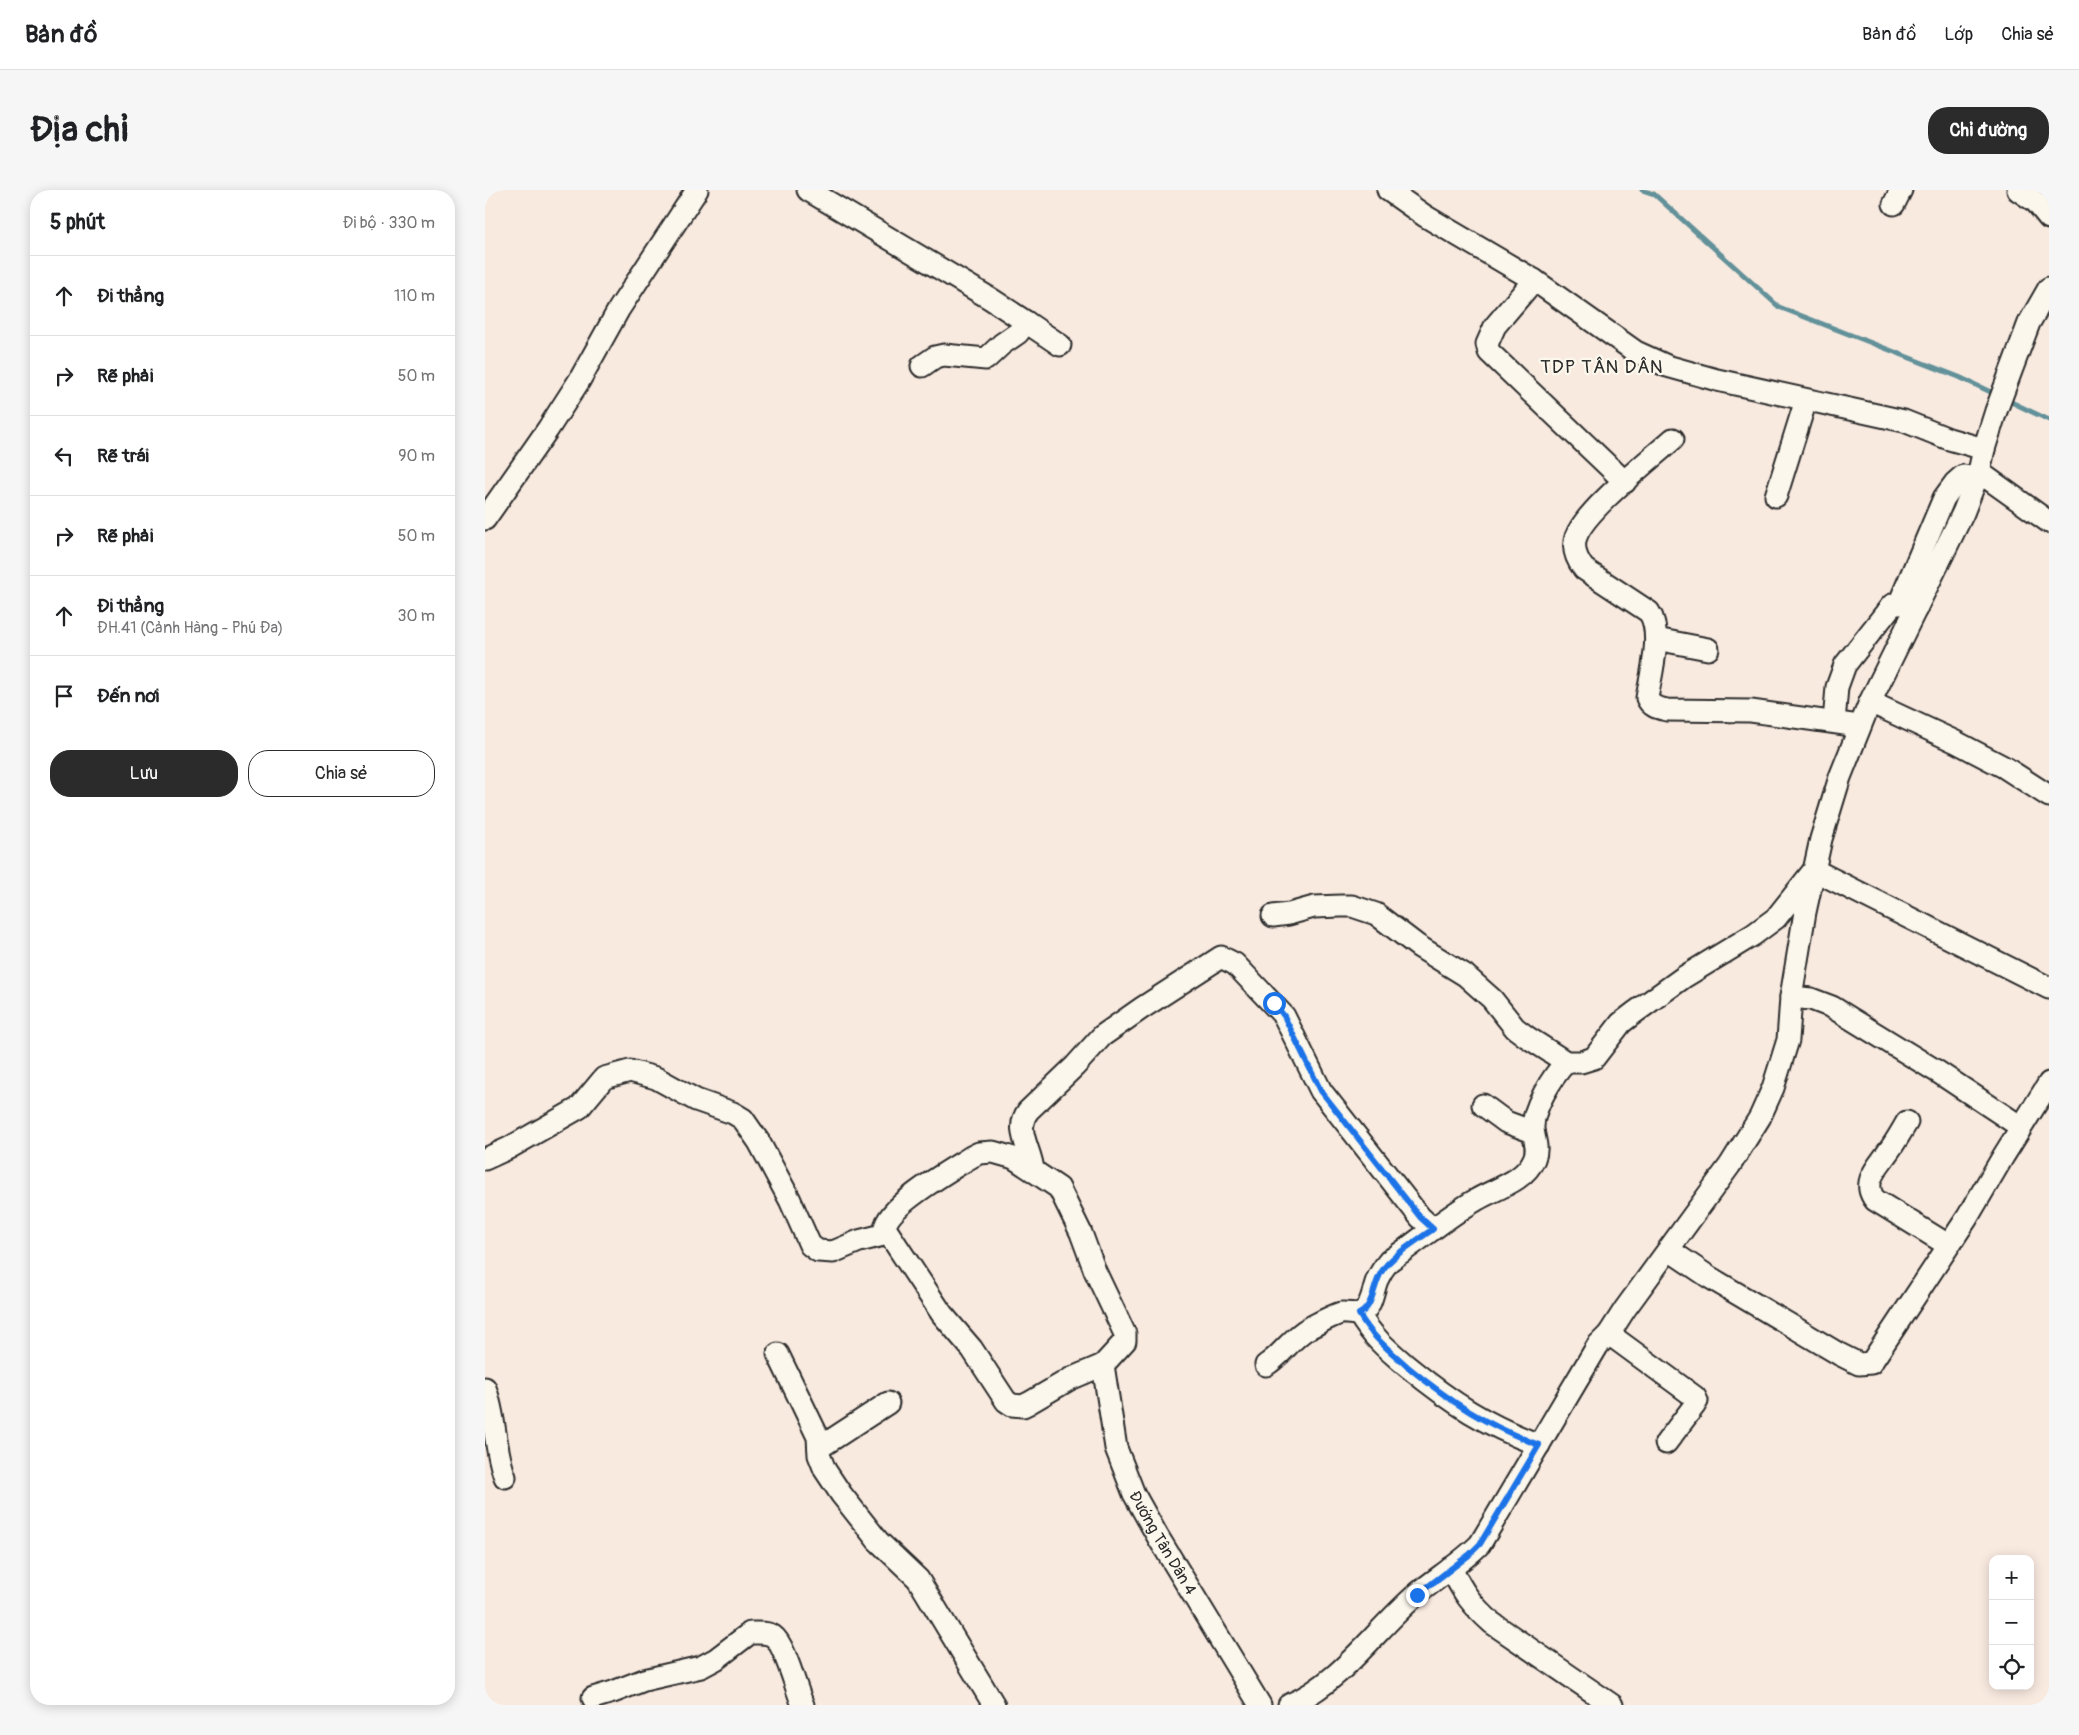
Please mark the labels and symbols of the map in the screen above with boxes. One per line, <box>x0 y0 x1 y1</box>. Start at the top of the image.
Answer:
district label: TDP TÂN DÂN <box>1540 355 1664 379</box>
route start <box>1263 992 1286 1015</box>
street label: Đướng Tân Dân 4 <box>1124 1487 1201 1598</box>
route end <box>1406 1584 1429 1607</box>

